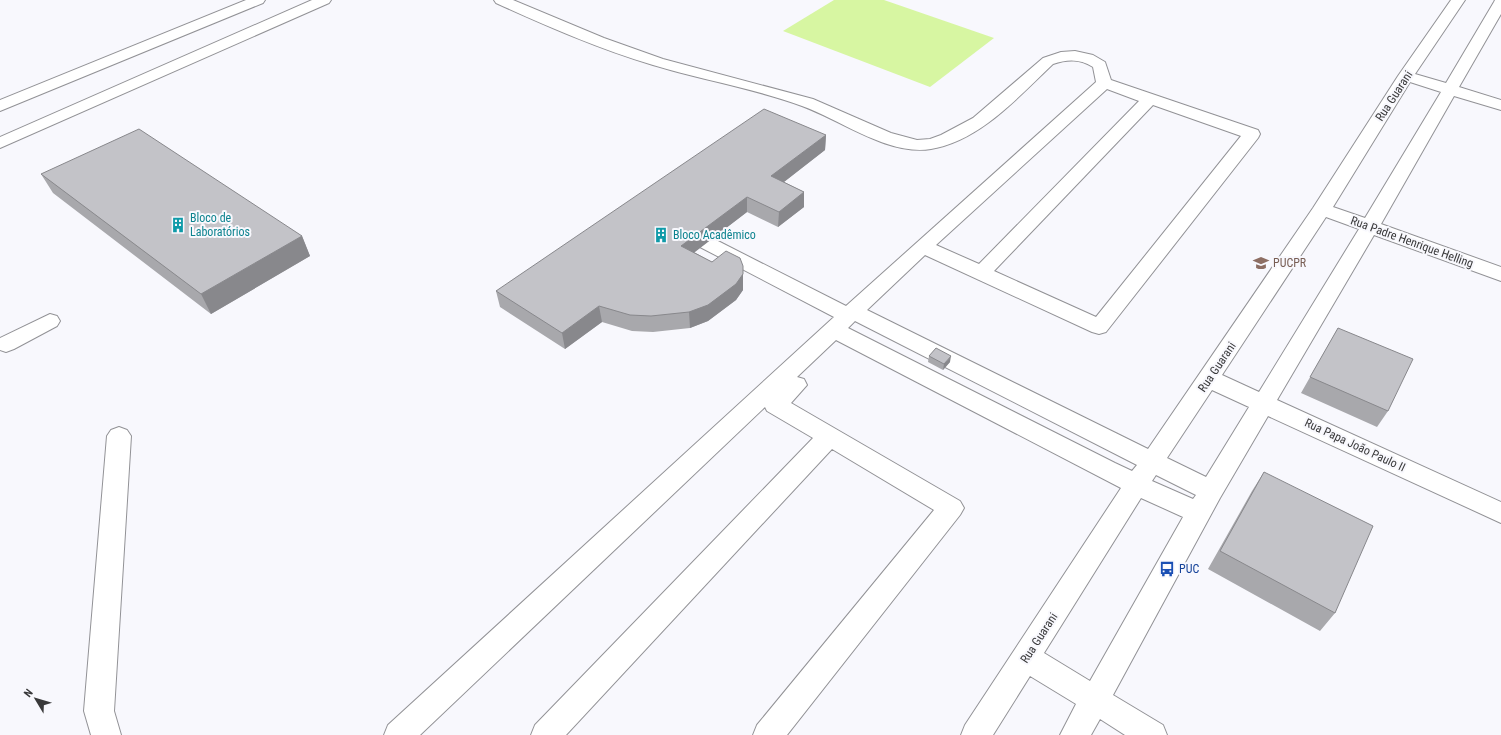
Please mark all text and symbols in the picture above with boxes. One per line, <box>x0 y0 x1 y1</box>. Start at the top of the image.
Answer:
street label: Rua Guarani <box>1373 68 1415 124</box>
place label: Bloco de Laboratórios <box>190 211 250 239</box>
street label: Rua Padre Henrique Helling <box>1349 213 1475 271</box>
building icon: Bloco de Laboratórios <box>169 216 187 234</box>
building icon: Bloco Acadêmico <box>652 226 670 244</box>
place label: Bloco Acadêmico <box>673 228 756 242</box>
school or university icon: PUCPR <box>1252 254 1270 272</box>
place label: PUCPR <box>1273 256 1307 270</box>
street label: Rua Guarani <box>1195 339 1239 395</box>
street label: Rua Papa João Paulo II <box>1302 416 1408 474</box>
bus stop icon: PUC <box>1158 560 1176 578</box>
place label: PUC <box>1179 562 1199 576</box>
street label: Rua Guarani <box>1018 610 1060 666</box>
north arrow <box>16 679 56 719</box>
text: N <box>21 686 36 700</box>

